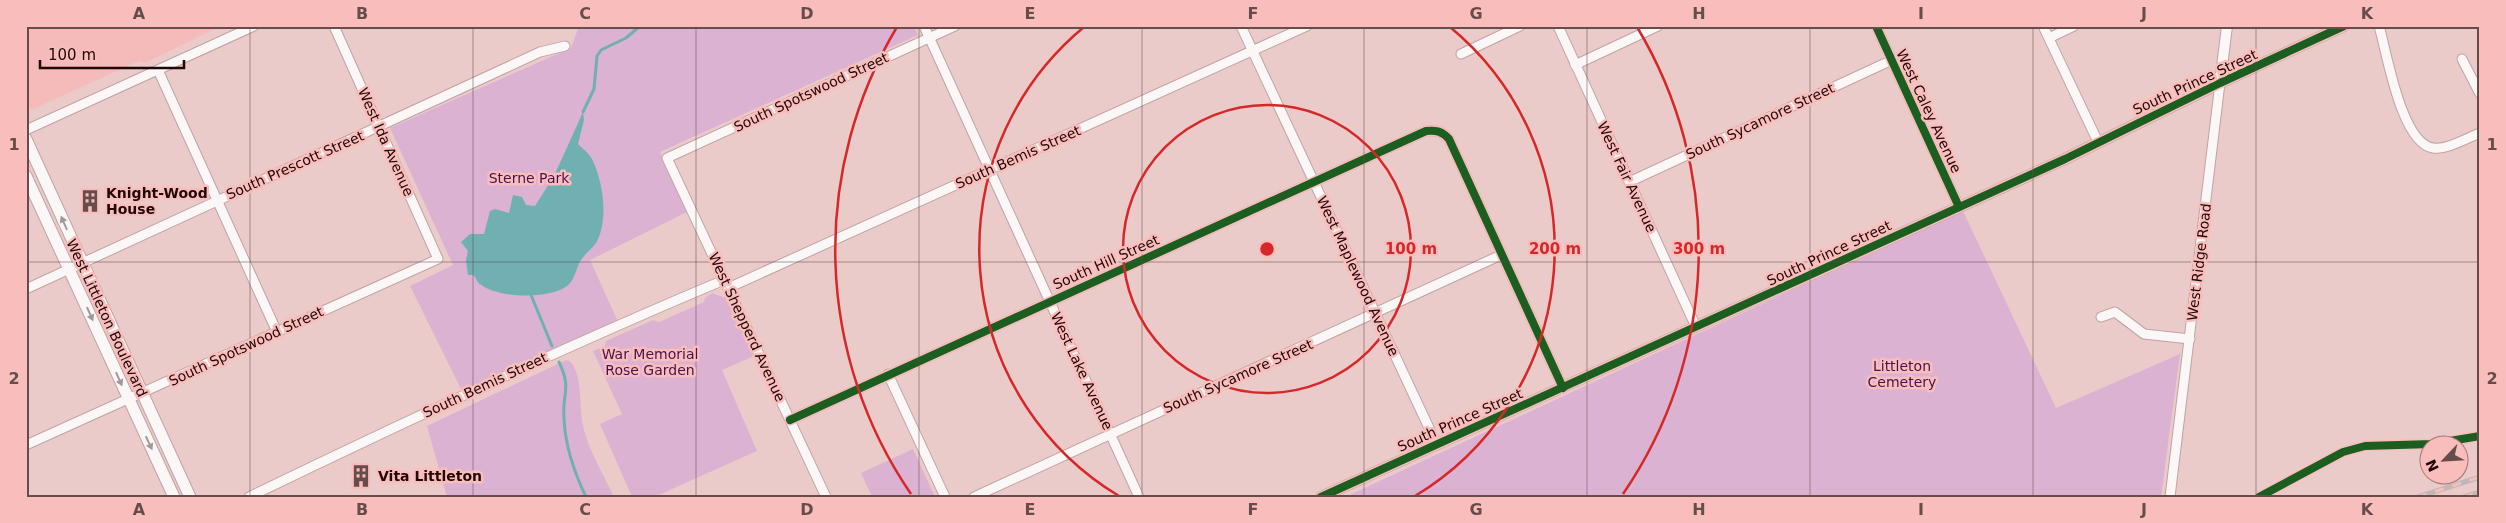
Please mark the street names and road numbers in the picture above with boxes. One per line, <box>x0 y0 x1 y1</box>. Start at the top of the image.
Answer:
street label: South Prince Street <box>2130 46 2260 118</box>
street label: West Caley Avenue <box>1893 47 1965 175</box>
street label: South Spotswood Street <box>731 49 891 135</box>
street label: South Sycamore Street <box>1683 79 1837 162</box>
street label: West Ida Avenue <box>355 85 417 199</box>
street label: West Fair Avenue <box>1594 119 1660 235</box>
street label: South Bemis Street <box>953 122 1083 192</box>
street label: South Prescott Street <box>224 127 367 203</box>
street label: West Maplewood Avenue <box>1314 193 1402 359</box>
street label: West Ridge Road <box>2184 202 2214 322</box>
street label: South Prince Street <box>1764 217 1894 289</box>
street label: South Hill Street <box>1051 231 1162 293</box>
street label: West Littleton Boulevard <box>63 237 151 399</box>
street label: West Shepperd Avenue <box>705 250 789 404</box>
street label: South Spotswood Street <box>166 303 326 389</box>
street label: West Lake Avenue <box>1048 310 1116 432</box>
street label: South Sycamore Street <box>1161 336 1316 416</box>
street label: South Bemis Street <box>420 349 550 421</box>
street label: South Prince Street <box>1395 385 1525 455</box>

